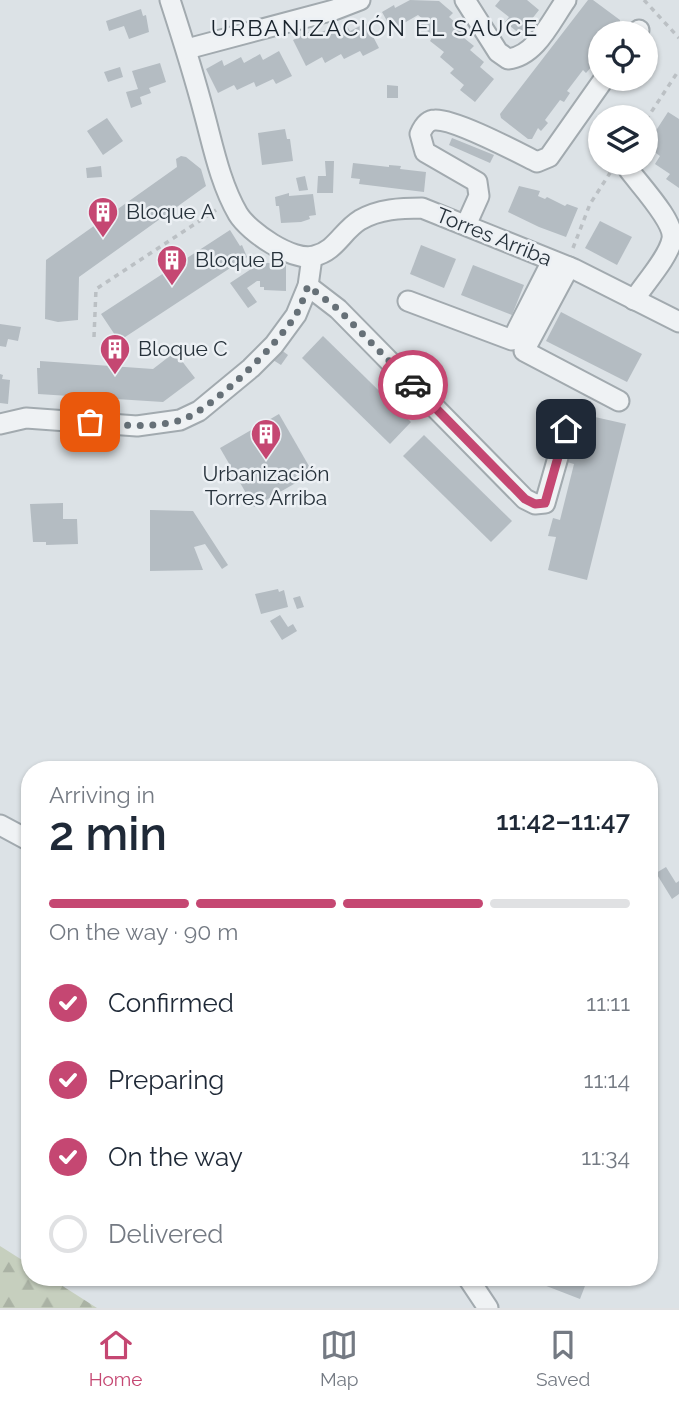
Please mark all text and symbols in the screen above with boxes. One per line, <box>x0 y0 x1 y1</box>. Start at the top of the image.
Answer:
district label: URBANIZACIÓN EL SAUCE <box>211 14 539 41</box>
map controls <box>588 21 658 175</box>
button: locate <box>588 21 658 91</box>
button: layers <box>588 105 658 175</box>
building icon: Bloque A <box>86 195 120 239</box>
place label: Bloque A <box>126 199 215 224</box>
street label: Torres Arriba <box>433 202 556 271</box>
building icon: Bloque B <box>155 243 189 287</box>
place label: Bloque B <box>195 247 284 272</box>
building icon: Bloque C <box>98 332 132 376</box>
place label: Bloque C <box>138 336 228 361</box>
courier <box>378 350 448 420</box>
icon: car <box>394 366 432 404</box>
pin <box>60 392 120 452</box>
pin <box>536 399 596 459</box>
icon: bag <box>71 403 109 441</box>
icon: home <box>547 410 585 448</box>
building icon: Urbanización Torres Arriba <box>249 417 283 461</box>
place label: Urbanización Torres Arriba <box>203 461 329 510</box>
text: Arriving in <box>49 781 155 808</box>
text: 11:42–11:47 <box>496 806 630 836</box>
text: 2 min <box>49 807 167 861</box>
text: On the way · 90 m <box>49 918 238 945</box>
icon: check <box>49 984 87 1022</box>
text: Confirmed <box>108 988 234 1018</box>
text: 11:11 <box>586 989 630 1016</box>
icon: check <box>49 1061 87 1099</box>
text: Preparing <box>108 1065 224 1095</box>
text: 11:14 <box>584 1066 630 1093</box>
icon: check <box>49 1138 87 1176</box>
text: On the way <box>108 1142 243 1172</box>
text: 11:34 <box>581 1143 630 1170</box>
text: Delivered <box>108 1219 223 1249</box>
tab: Home <box>89 1326 142 1390</box>
tab: Map <box>320 1326 359 1390</box>
tab: Saved <box>536 1326 590 1390</box>

